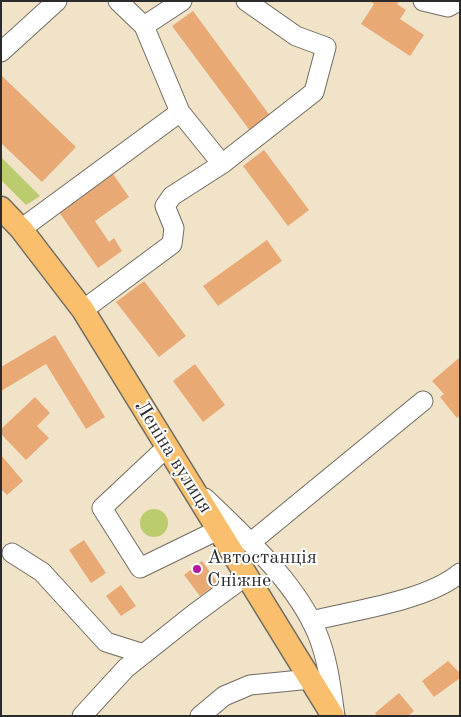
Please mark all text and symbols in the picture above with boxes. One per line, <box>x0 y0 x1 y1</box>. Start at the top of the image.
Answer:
street label: Леніна вулиця <box>129 396 217 518</box>
place label: Автостанція Сніжне <box>207 546 317 593</box>
marker: Автостанція Сніжне <box>191 563 203 575</box>

